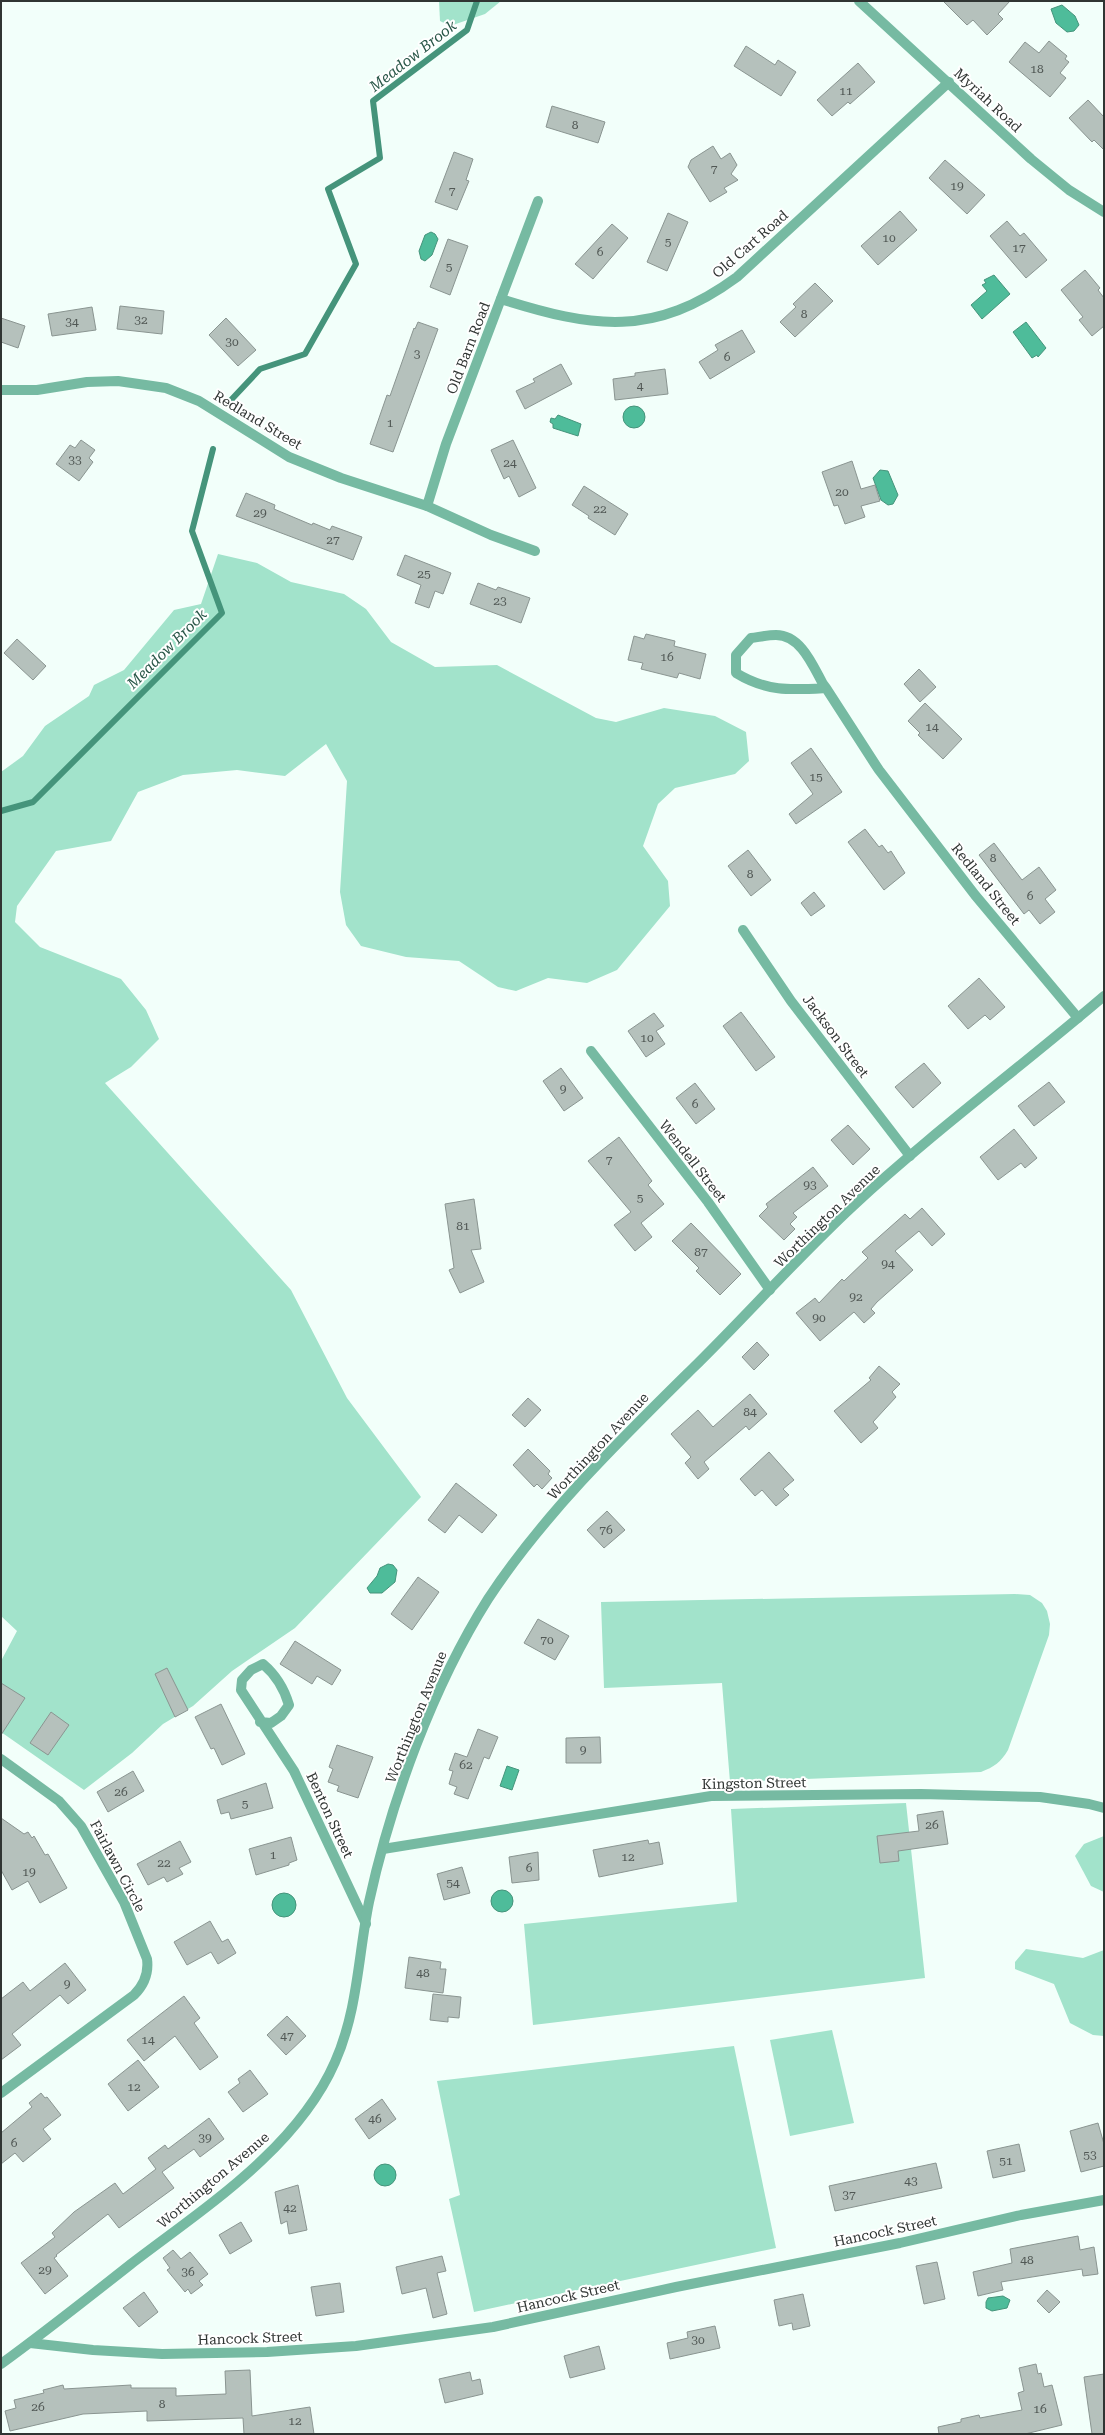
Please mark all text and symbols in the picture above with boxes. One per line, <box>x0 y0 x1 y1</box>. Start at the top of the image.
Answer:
water label: Meadow Brook <box>365 16 461 96</box>
house number: 18 <box>1030 62 1044 76</box>
street label: Myriah Road <box>951 65 1025 135</box>
house number: 11 <box>839 84 853 98</box>
house number: 8 <box>572 118 579 132</box>
house number: 7 <box>711 162 718 176</box>
house number: 19 <box>950 179 964 193</box>
house number: 7 <box>449 184 456 198</box>
street label: Old Cart Road <box>709 207 791 281</box>
house number: 10 <box>882 231 896 245</box>
house number: 5 <box>665 235 672 249</box>
house number: 17 <box>1012 241 1026 255</box>
house number: 6 <box>597 245 604 259</box>
house number: 5 <box>446 260 453 274</box>
street label: Old Barn Road <box>443 300 493 396</box>
house number: 8 <box>801 307 808 321</box>
house number: 32 <box>134 313 148 327</box>
house number: 34 <box>65 315 79 329</box>
house number: 30 <box>225 335 239 349</box>
house number: 3 <box>414 347 421 361</box>
house number: 6 <box>724 350 731 364</box>
house number: 4 <box>637 379 644 393</box>
street label: Redland Street <box>211 387 305 453</box>
house number: 1 <box>387 416 394 430</box>
house number: 33 <box>68 453 82 467</box>
house number: 24 <box>503 456 517 470</box>
house number: 20 <box>835 485 849 499</box>
house number: 22 <box>593 502 607 516</box>
house number: 29 <box>253 506 267 520</box>
house number: 27 <box>326 533 340 547</box>
house number: 25 <box>417 567 431 581</box>
house number: 23 <box>493 594 507 608</box>
water label: Meadow Brook <box>123 605 211 693</box>
house number: 16 <box>660 650 674 664</box>
house number: 14 <box>925 720 939 734</box>
house number: 15 <box>809 770 823 784</box>
street label: Redland Street <box>948 840 1024 928</box>
house number: 8 <box>990 851 997 865</box>
house number: 8 <box>747 867 754 881</box>
house number: 6 <box>1027 889 1034 903</box>
street label: Jackson Street <box>800 991 872 1081</box>
house number: 10 <box>640 1031 654 1045</box>
house number: 9 <box>560 1082 567 1096</box>
house number: 6 <box>692 1097 699 1111</box>
street label: Wendell Street <box>656 1117 730 1205</box>
house number: 7 <box>606 1153 613 1167</box>
street label: Worthington Avenue <box>771 1161 883 1271</box>
house number: 93 <box>803 1178 817 1192</box>
house number: 5 <box>637 1191 644 1205</box>
house number: 81 <box>456 1219 470 1233</box>
house number: 87 <box>694 1245 708 1259</box>
house number: 94 <box>881 1257 895 1271</box>
house number: 92 <box>849 1290 863 1304</box>
house number: 90 <box>812 1311 826 1325</box>
street label: Worthington Avenue <box>544 1389 652 1503</box>
house number: 84 <box>743 1405 757 1419</box>
house number: 76 <box>599 1523 613 1537</box>
house number: 70 <box>540 1633 554 1647</box>
street label: Worthington Avenue <box>382 1649 450 1785</box>
house number: 9 <box>580 1743 587 1757</box>
house number: 62 <box>459 1758 473 1772</box>
street label: Benton Street <box>303 1770 357 1860</box>
street label: Kingston Street <box>702 1774 806 1792</box>
house number: 26 <box>114 1785 128 1799</box>
house number: 5 <box>242 1797 249 1811</box>
street label: Fairlawn Circle <box>87 1817 149 1915</box>
house number: 26 <box>925 1818 939 1832</box>
house number: 1 <box>270 1848 277 1862</box>
house number: 12 <box>621 1850 635 1864</box>
house number: 22 <box>157 1856 171 1870</box>
house number: 6 <box>526 1861 533 1875</box>
house number: 19 <box>22 1865 36 1879</box>
house number: 54 <box>446 1876 460 1890</box>
house number: 48 <box>416 1966 430 1980</box>
house number: 9 <box>64 1977 71 1991</box>
house number: 47 <box>280 2029 294 2043</box>
house number: 14 <box>141 2033 155 2047</box>
house number: 12 <box>127 2080 141 2094</box>
house number: 46 <box>368 2112 382 2126</box>
street label: Worthington Avenue <box>154 2128 272 2231</box>
house number: 39 <box>198 2131 212 2145</box>
house number: 6 <box>11 2136 18 2150</box>
house number: 53 <box>1083 2148 1097 2162</box>
house number: 51 <box>999 2154 1013 2168</box>
house number: 43 <box>904 2174 918 2188</box>
house number: 37 <box>842 2188 856 2202</box>
house number: 42 <box>283 2201 297 2215</box>
street label: Hancock Street <box>832 2212 938 2250</box>
house number: 48 <box>1020 2253 1034 2267</box>
house number: 29 <box>38 2263 52 2277</box>
house number: 36 <box>181 2265 195 2279</box>
street label: Hancock Street <box>515 2276 621 2316</box>
street label: Hancock Street <box>197 2328 303 2348</box>
house number: 30 <box>691 2333 705 2347</box>
house number: 8 <box>159 2397 166 2411</box>
house number: 26 <box>31 2400 45 2414</box>
house number: 16 <box>1033 2402 1047 2416</box>
house number: 12 <box>288 2414 302 2428</box>

